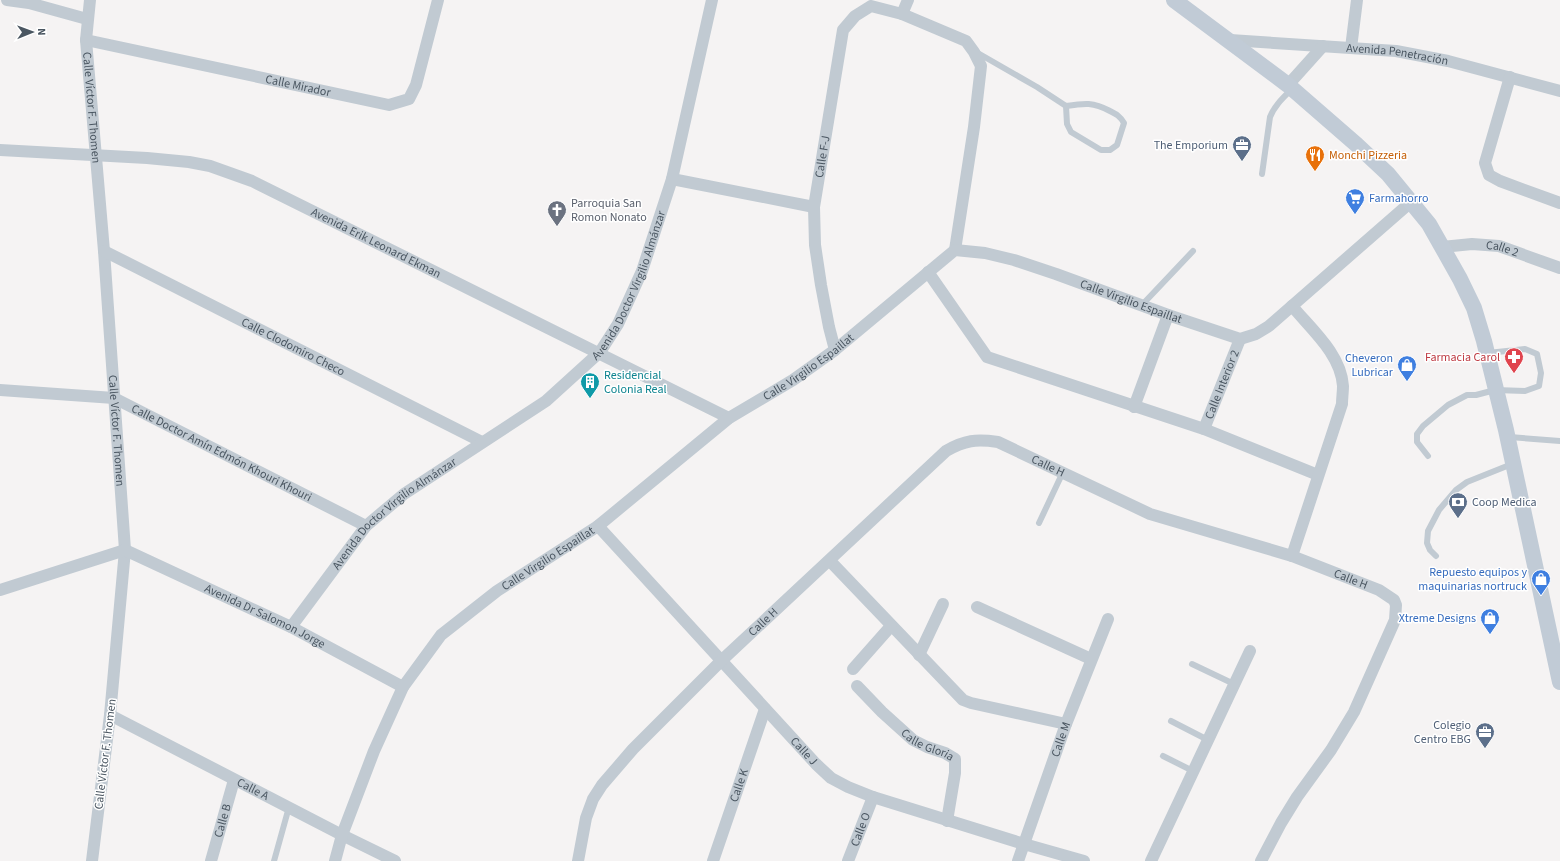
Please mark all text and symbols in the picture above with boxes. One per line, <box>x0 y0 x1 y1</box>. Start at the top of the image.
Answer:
north arrow <box>12 12 52 52</box>
text: N <box>34 28 49 36</box>
street label: Avenida Penetración <box>1346 40 1450 70</box>
street label: Calle Víctor F. Thomen <box>78 51 104 164</box>
street label: Calle Mirador <box>264 71 333 101</box>
street label: Calle F-J <box>811 134 835 179</box>
office icon: The Emporium <box>1231 134 1253 162</box>
place label: The Emporium <box>1154 137 1228 154</box>
restaurant icon: Monchi Pizzeria <box>1304 144 1326 172</box>
place label: Monchi Pizzeria <box>1329 147 1407 164</box>
supermarket icon: Farmahorro <box>1344 187 1366 215</box>
place label: Farmahorro <box>1369 190 1428 207</box>
place label: Parroquia San Romon Nonato <box>571 195 647 226</box>
church icon: Parroquia San Romon Nonato <box>546 199 568 227</box>
street label: Avenida Erik Leonard Ekman <box>308 204 444 283</box>
street label: Avenida Doctor Virgilio Almánzar <box>588 208 670 365</box>
street label: Calle 2 <box>1485 237 1521 261</box>
street label: Calle Virgilio Espaillat <box>1077 275 1184 328</box>
street label: Calle Clodomiro Checo <box>238 314 348 380</box>
street label: Calle Virgilio Espaillat <box>760 330 858 405</box>
pharmacy icon: Farmacia Carol <box>1503 346 1525 374</box>
street label: Calle Interior 2 <box>1201 347 1244 422</box>
place label: Farmacia Carol <box>1425 349 1500 366</box>
place label: Cheveron Lubricar <box>1345 350 1394 381</box>
shop icon: Cheveron Lubricar <box>1396 354 1418 382</box>
place label: Residencial Colonia Real <box>604 367 667 398</box>
building icon: Residencial Colonia Real <box>579 371 601 399</box>
street label: Calle Víctor F. Thomen <box>104 374 128 487</box>
street label: Calle Doctor Amín Edmón Khouri Khouri <box>128 400 315 506</box>
street label: Calle H <box>1028 451 1068 481</box>
street label: Avenida Doctor Virgilio Almánzar <box>328 453 461 573</box>
bank icon: Coop Medica <box>1447 491 1469 519</box>
place label: Coop Medica <box>1472 494 1537 511</box>
street label: Calle Virgilio Espaillat <box>498 523 598 595</box>
place label: Repuesto equipos y maquinarias nortruck <box>1418 564 1527 595</box>
street label: Calle H <box>1331 565 1370 594</box>
shop icon: Repuesto equipos y maquinarias nortruck <box>1530 568 1552 596</box>
street label: Avenida Dr Salomon Jorge <box>202 580 328 653</box>
street label: Calle H <box>745 604 782 640</box>
shop icon: Xtreme Designs <box>1479 607 1501 635</box>
place label: Xtreme Designs <box>1399 610 1476 627</box>
street label: Calle Víctor F. Thomen <box>90 698 121 810</box>
place label: Colegio Centro EBG <box>1414 717 1471 748</box>
street label: Calle M <box>1047 720 1075 759</box>
office icon: Colegio Centro EBG <box>1474 721 1496 749</box>
street label: Calle Gloria <box>897 725 957 766</box>
street label: Calle J <box>786 733 821 769</box>
street label: Calle K <box>726 766 753 804</box>
street label: Calle A <box>234 774 272 805</box>
street label: Calle B <box>210 802 236 840</box>
street label: Calle O <box>846 810 875 849</box>

